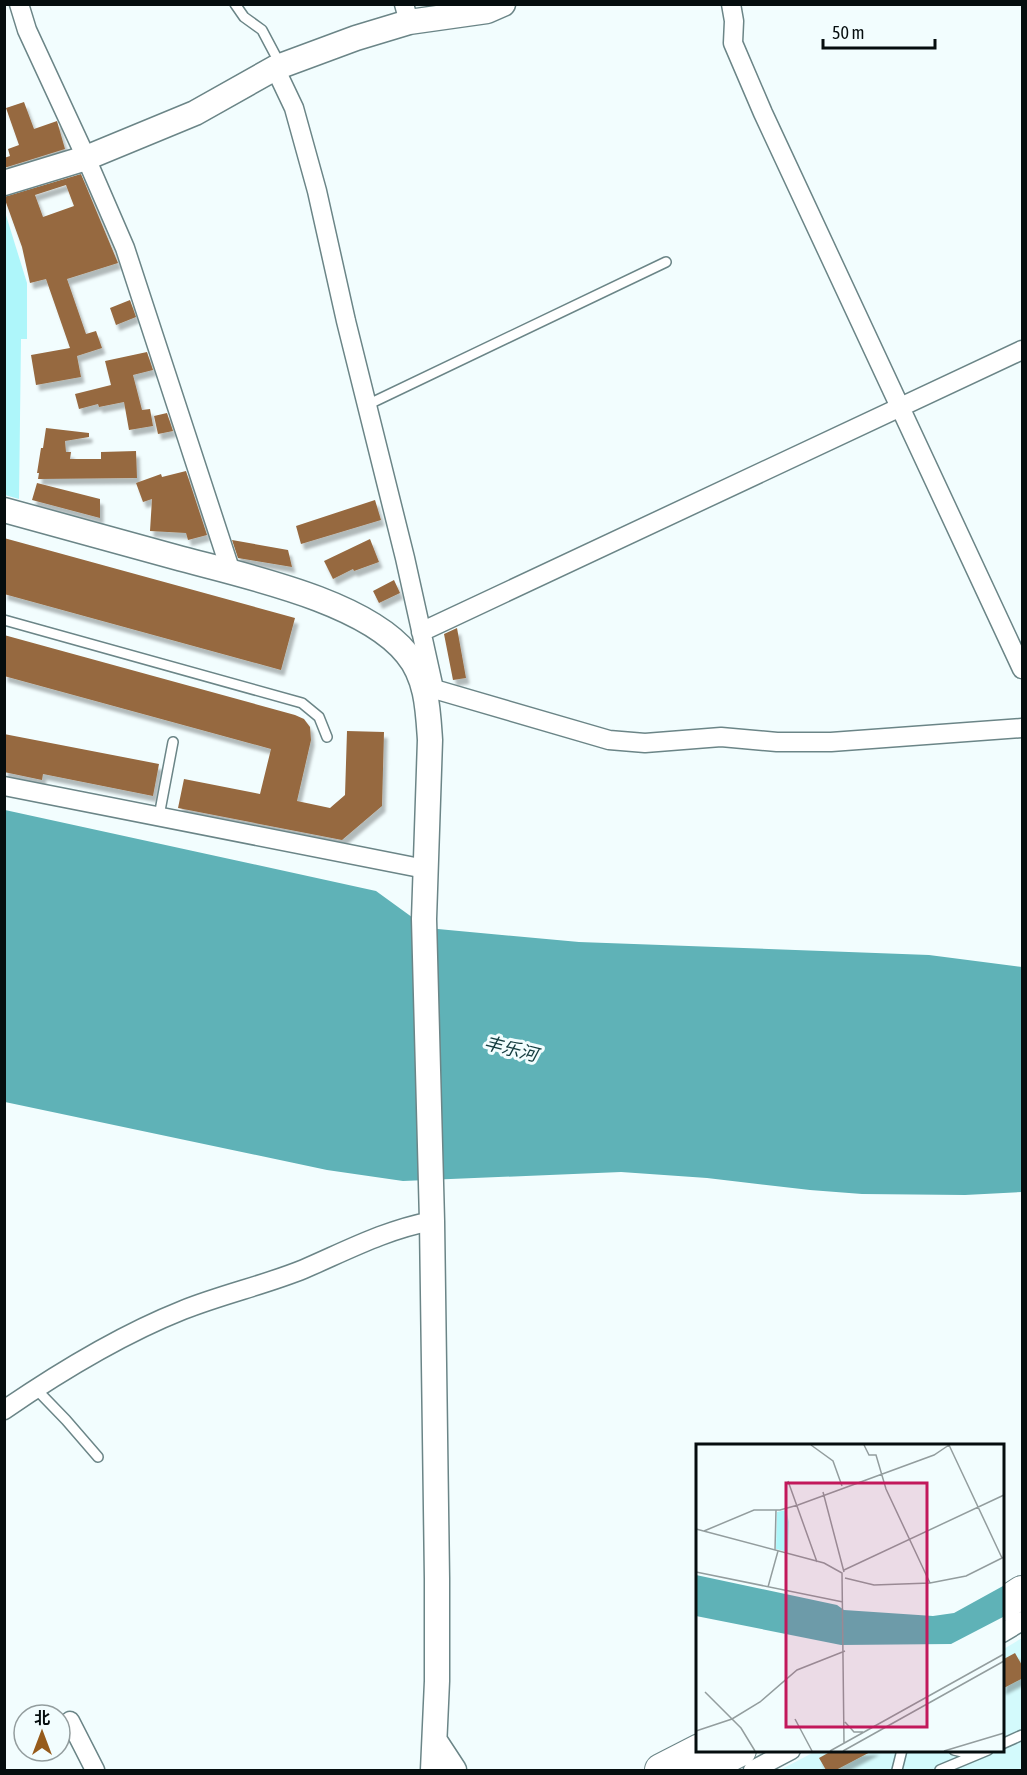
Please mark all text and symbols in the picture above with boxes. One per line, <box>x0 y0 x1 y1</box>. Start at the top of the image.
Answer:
scale bar <box>823 12 936 50</box>
text: 50 m <box>832 22 864 43</box>
water label: 丰乐河 <box>482 1032 543 1066</box>
inset map <box>696 1444 1003 1751</box>
north arrow <box>12 1703 72 1763</box>
text: 北 <box>34 1709 50 1727</box>

